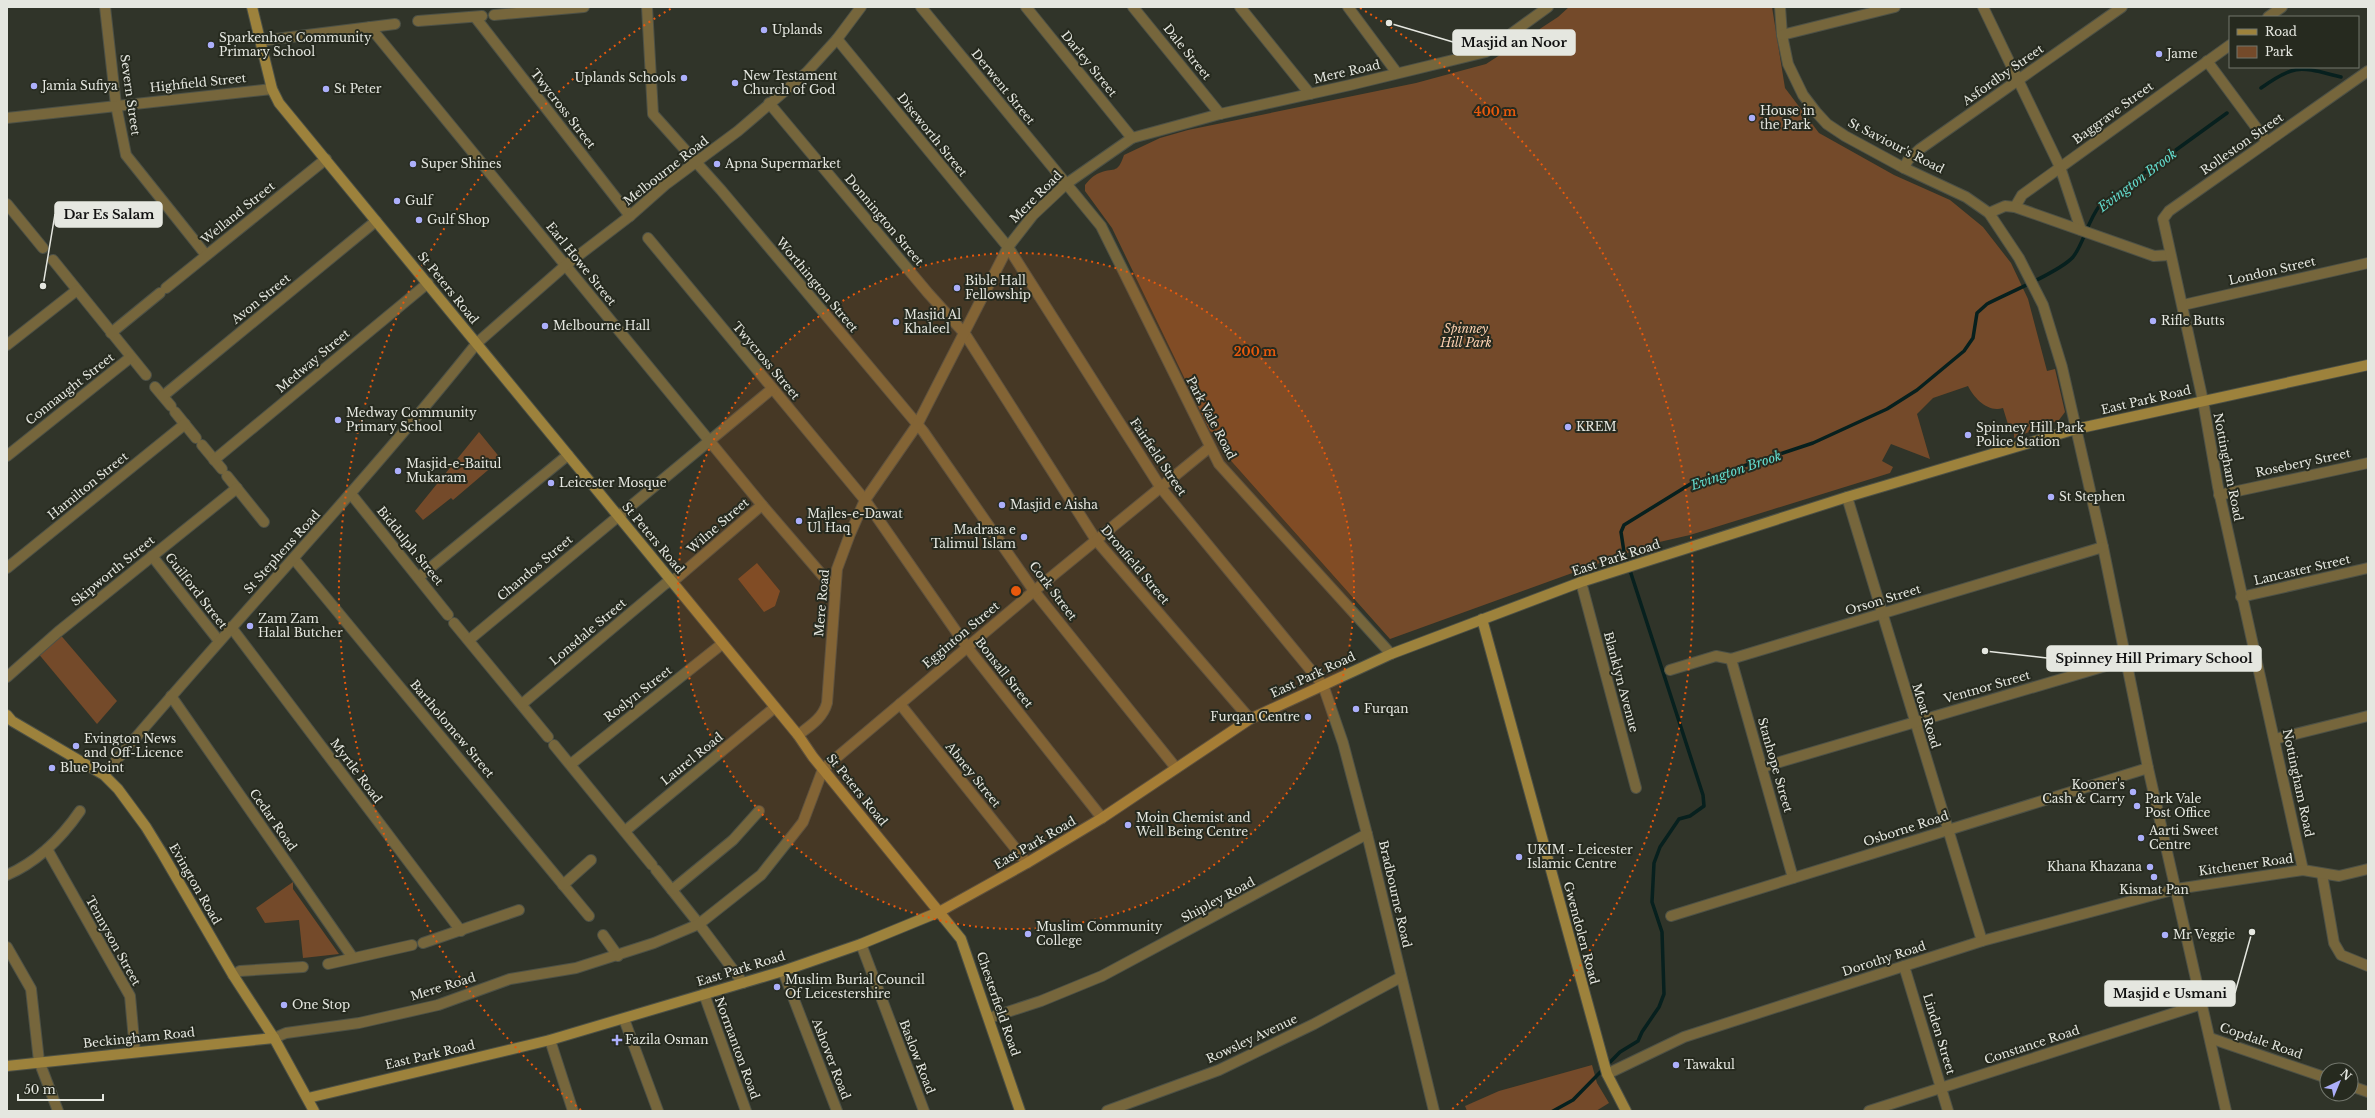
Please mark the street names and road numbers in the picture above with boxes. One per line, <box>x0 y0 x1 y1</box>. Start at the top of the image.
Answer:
street label: Dale Street <box>1160 21 1215 83</box>
street label: Darley Street <box>1058 28 1121 100</box>
street label: Asfordby Street <box>1958 41 2047 109</box>
street label: Derwent Street <box>968 46 1039 128</box>
street label: Severn Street <box>117 53 144 137</box>
street label: Mere Road <box>1312 57 1381 86</box>
street label: Twycross Street <box>528 66 599 152</box>
street label: Highfield Street <box>149 70 247 95</box>
street label: Baggrave Street <box>2070 78 2156 147</box>
street label: Diseworth Street <box>894 90 971 180</box>
street label: Rolleston Street <box>2197 109 2286 178</box>
street label: St Saviour's Road <box>1846 115 1947 176</box>
street label: Melbourne Road <box>620 133 711 208</box>
street label: Mere Road <box>1006 167 1065 226</box>
street label: Donnington Street <box>842 171 927 269</box>
street label: Welland Street <box>197 178 278 248</box>
street label: Earl Howe Street <box>543 219 620 309</box>
street label: Worthington Street <box>773 233 862 336</box>
street label: St Peters Road <box>415 249 482 327</box>
street label: London Street <box>2227 253 2317 288</box>
street label: Avon Street <box>227 270 293 328</box>
street label: Twycross Street <box>730 319 804 403</box>
street label: Medway Street <box>273 325 353 396</box>
street label: Connaught Street <box>22 349 117 428</box>
street label: Park Vale Road <box>1183 374 1240 462</box>
street label: East Park Road <box>2099 382 2192 417</box>
street label: Nottingham Road <box>2211 411 2246 522</box>
street label: Fairfield Street <box>1127 415 1190 499</box>
street label: Rosebery Street <box>2254 445 2352 480</box>
street label: Hamilton Street <box>45 448 131 523</box>
street label: Wilne Street <box>683 495 752 557</box>
street label: St Peters Road <box>619 499 688 576</box>
street label: Biddulph Street <box>374 503 447 589</box>
street label: St Stephens Road <box>240 507 323 596</box>
street label: Dronfield Street <box>1098 522 1173 608</box>
street label: Chandos Street <box>494 531 576 603</box>
street label: Skipworth Street <box>68 532 158 609</box>
street label: East Park Road <box>1570 536 1662 579</box>
street label: Guilford Street <box>162 550 231 632</box>
street label: Lancaster Street <box>2252 551 2352 588</box>
street label: Cork Street <box>1026 558 1081 624</box>
street label: Mere Road <box>811 569 832 637</box>
street label: Orson Street <box>1843 581 1923 618</box>
street label: Lonsdale Street <box>546 595 629 668</box>
street label: Egginton Street <box>919 598 1002 671</box>
street label: Blanklyn Avenue <box>1601 630 1642 734</box>
street label: Bonsall Street <box>972 635 1037 711</box>
street label: East Park Road <box>1268 648 1358 701</box>
street label: Roslyn Street <box>601 662 675 725</box>
street label: Ventnor Street <box>1941 667 2032 706</box>
street label: Bartholomew Street <box>407 677 498 781</box>
street label: Moat Road <box>1909 682 1943 750</box>
street label: Stanhope Street <box>1755 716 1796 814</box>
street label: Nottingham Road <box>2280 728 2317 838</box>
street label: Laurel Road <box>658 729 726 788</box>
street label: Myrtle Road <box>327 736 386 806</box>
street label: Abney Street <box>942 739 1004 810</box>
street label: St Peters Road <box>824 751 891 829</box>
street label: Cedar Road <box>247 786 300 854</box>
street label: Osborne Road <box>1861 808 1950 849</box>
street label: East Park Road <box>991 813 1078 872</box>
street label: Bradbourne Road <box>1376 839 1415 949</box>
street label: Evington Road <box>166 840 225 927</box>
street label: Kitchener Road <box>2198 850 2294 879</box>
street label: Shipley Road <box>1178 874 1257 925</box>
street label: Gwendolen Road <box>1561 880 1602 986</box>
street label: Tennyson Street <box>83 893 144 989</box>
street label: Dorothy Road <box>1840 938 1928 979</box>
street label: East Park Road <box>695 948 787 989</box>
street label: Chesterfield Road <box>974 950 1023 1058</box>
street label: Mere Road <box>408 969 477 1004</box>
street label: Linden Street <box>1920 992 1959 1077</box>
street label: Normanton Road <box>712 995 763 1101</box>
street label: Rowsley Avenue <box>1204 1011 1300 1066</box>
street label: Ashover Road <box>809 1015 854 1101</box>
street label: Baslow Road <box>896 1018 938 1096</box>
street label: Copdale Road <box>2218 1019 2305 1062</box>
street label: Constance Road <box>1982 1022 2081 1067</box>
street label: Beckingham Road <box>82 1024 196 1051</box>
street label: East Park Road <box>383 1037 476 1072</box>

